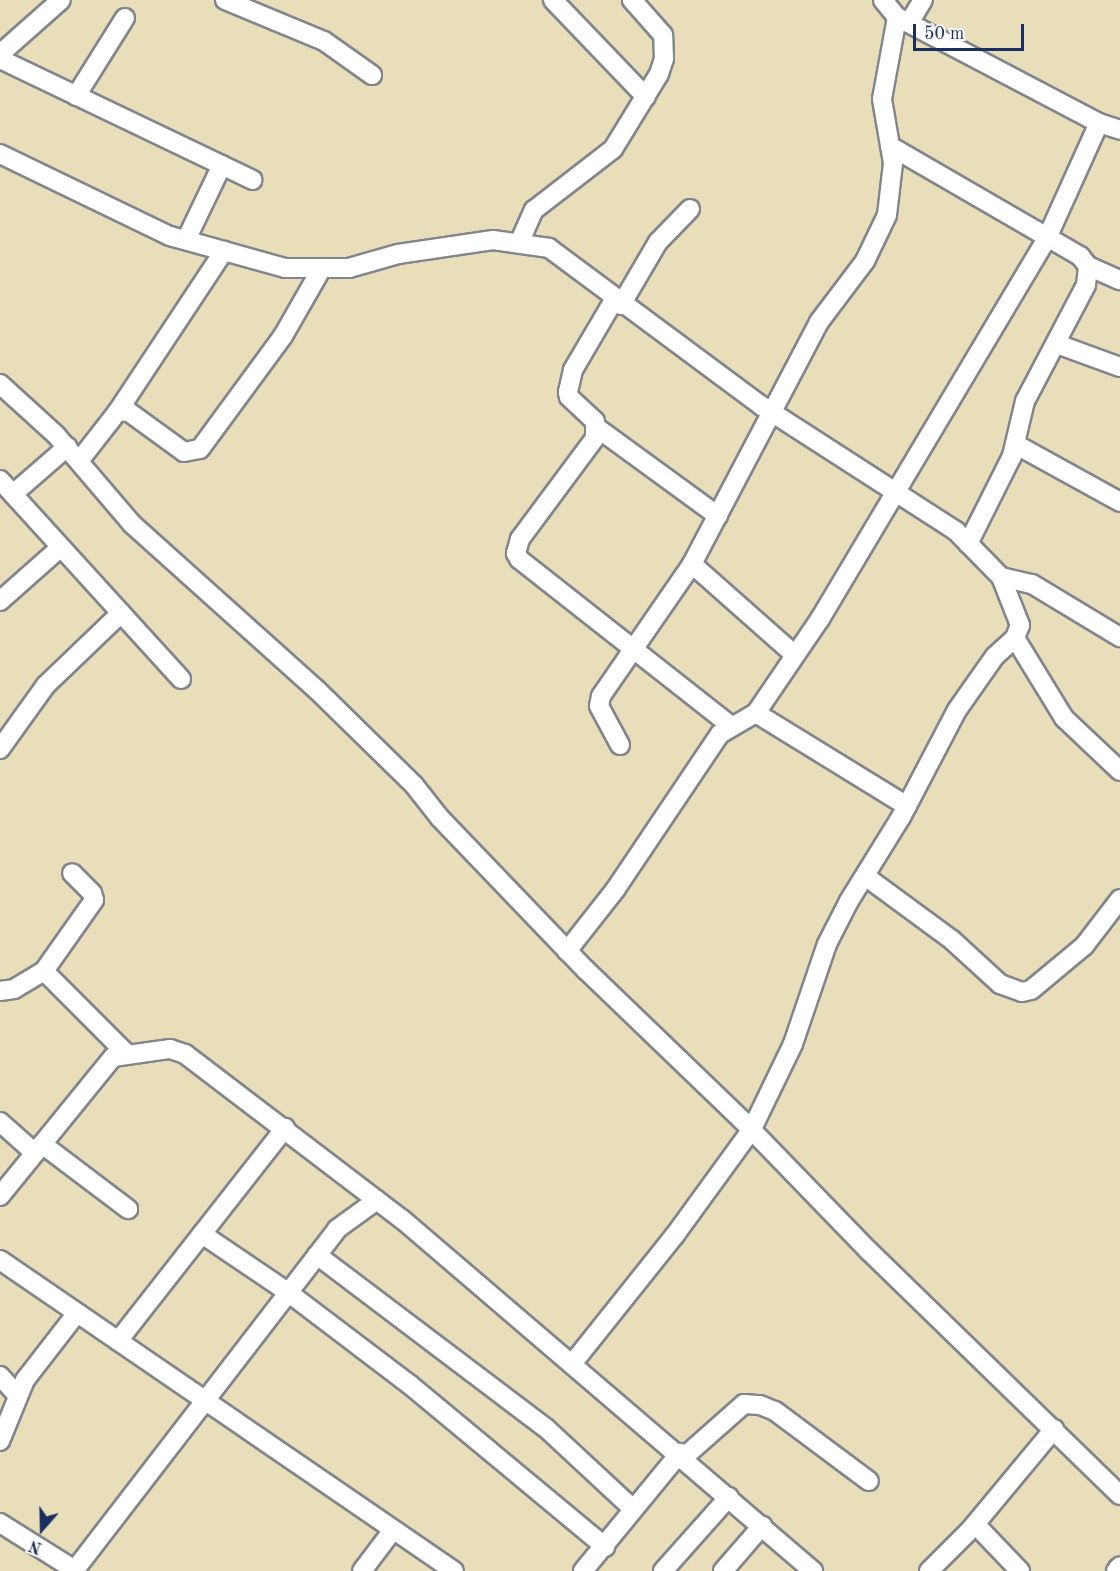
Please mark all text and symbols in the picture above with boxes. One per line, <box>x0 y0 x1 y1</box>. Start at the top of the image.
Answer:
scale bar <box>916 12 1027 50</box>
text: 50 m <box>924 25 964 43</box>
north arrow <box>12 1499 72 1559</box>
text: N <box>27 1536 44 1556</box>

